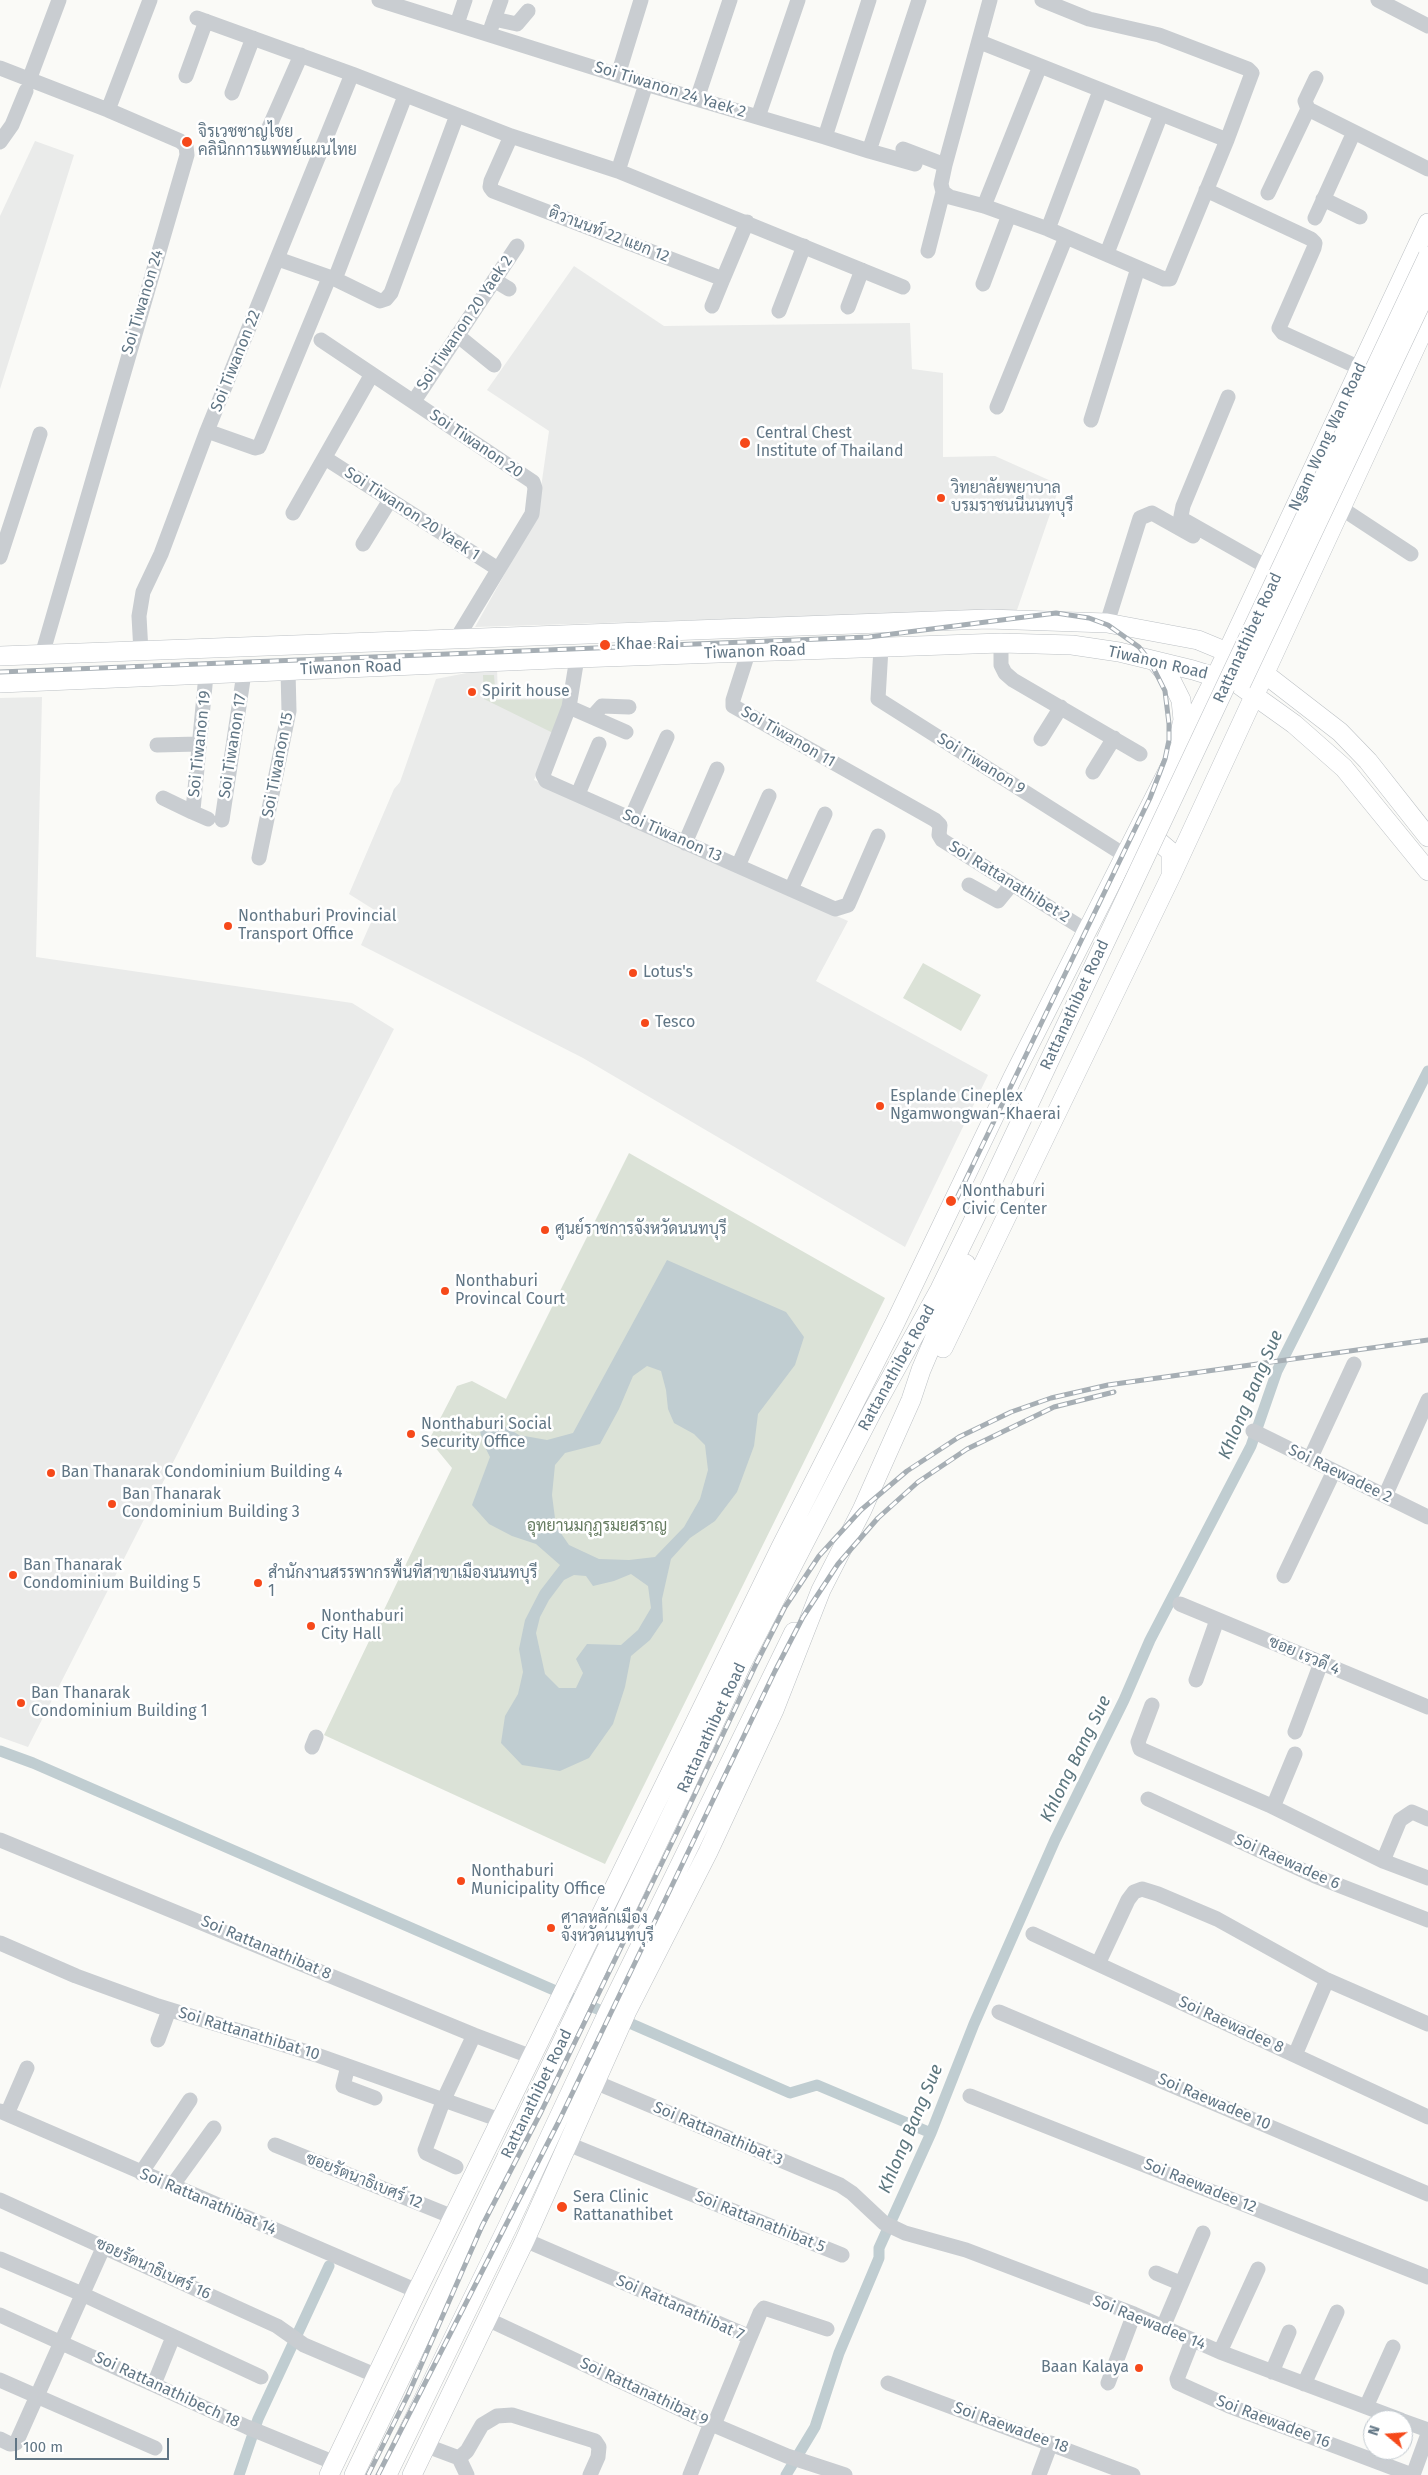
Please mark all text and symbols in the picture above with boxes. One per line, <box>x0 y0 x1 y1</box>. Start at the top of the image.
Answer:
street label: Soi Tiwanon 24 Yaek 2 <box>592 58 748 122</box>
place label: จิรเวชชาญไชย คลินิกการแพทย์แผนไทย <box>198 123 357 161</box>
marker: จิรเวชชาญไชย คลินิกการแพทย์แผนไทย <box>180 135 194 149</box>
street label: ติวานนท์ 22 แยก 12 <box>546 203 672 267</box>
street label: Soi Tiwanon 24 <box>118 248 168 356</box>
street label: Soi Tiwanon 20 Yaek 2 <box>413 252 517 394</box>
street label: Soi Tiwanon 22 <box>207 307 265 415</box>
street label: Ngam Wong Wan Road <box>1285 360 1371 514</box>
street label: Soi Tiwanon 20 <box>426 406 526 482</box>
place label: Central Chest Institute of Thailand <box>756 424 904 462</box>
marker: Central Chest Institute of Thailand <box>738 436 752 450</box>
street label: Soi Tiwanon 20 Yaek 1 <box>341 463 483 565</box>
place label: วิทยาลัยพยาบาล บรมราชนนีนนทบุรี <box>951 479 1073 517</box>
marker: วิทยาลัยพยาบาล บรมราชนนีนนทบุรี <box>935 492 947 504</box>
street label: Rattanathibet Road <box>1209 570 1287 706</box>
place label: Khae Rai <box>616 635 679 655</box>
marker: Khae Rai <box>598 638 612 652</box>
street label: Tiwanon Road <box>704 641 806 663</box>
street label: Tiwanon Road <box>1106 642 1210 684</box>
street label: Tiwanon Road <box>300 657 402 679</box>
place label: Spirit house <box>482 682 570 702</box>
marker: Spirit house <box>466 686 478 698</box>
street label: Soi Tiwanon 19 <box>185 690 215 798</box>
street label: Soi Tiwanon 17 <box>215 692 251 800</box>
street label: Soi Tiwanon 11 <box>737 702 839 772</box>
street label: Soi Tiwanon 15 <box>258 711 298 819</box>
street label: Soi Tiwanon 9 <box>933 729 1029 799</box>
street label: Soi Tiwanon 13 <box>619 806 725 866</box>
street label: Soi Rattanathibet 2 <box>945 837 1073 927</box>
place label: Nonthaburi Provincial Transport Office <box>238 907 396 945</box>
marker: Nonthaburi Provincial Transport Office <box>222 920 234 932</box>
street label: Rattanathibet Road <box>1036 937 1114 1073</box>
place label: Lotus's <box>643 963 693 983</box>
marker: Lotus's <box>627 967 639 979</box>
place label: Tesco <box>655 1013 695 1033</box>
marker: Tesco <box>639 1017 651 1029</box>
place label: Esplande Cineplex Ngamwongwan-Khaerai <box>890 1087 1061 1125</box>
marker: Esplande Cineplex Ngamwongwan-Khaerai <box>874 1100 886 1112</box>
place label: Nonthaburi Civic Center <box>962 1182 1047 1220</box>
marker: Nonthaburi Civic Center <box>944 1194 958 1208</box>
place label: ศูนย์ราชการจังหวัดนนทบุรี <box>555 1220 727 1240</box>
marker: ศูนย์ราชการจังหวัดนนทบุรี <box>539 1224 551 1236</box>
place label: Nonthaburi Provincal Court <box>455 1272 565 1310</box>
marker: Nonthaburi Provincal Court <box>439 1285 451 1297</box>
street label: Rattanathibet Road <box>854 1302 940 1434</box>
water label: Khlong Bang Sue <box>1214 1327 1288 1463</box>
place label: Nonthaburi Social Security Office <box>421 1415 552 1453</box>
marker: Nonthaburi Social Security Office <box>405 1428 417 1440</box>
street label: Soi Raewadee 2 <box>1285 1441 1395 1507</box>
place label: Ban Thanarak Condominium Building 4 <box>61 1463 343 1483</box>
marker: Ban Thanarak Condominium Building 4 <box>45 1467 57 1479</box>
place label: Ban Thanarak Condominium Building 3 <box>122 1485 300 1523</box>
marker: Ban Thanarak Condominium Building 3 <box>106 1498 118 1510</box>
park label: อุทยานมกุฎรมยสราญ <box>527 1517 667 1537</box>
place label: Ban Thanarak Condominium Building 5 <box>23 1556 201 1594</box>
place label: สำนักงานสรรพากรพื้นที่สาขาเมืองนนทบุรี 1 <box>268 1564 538 1602</box>
marker: Ban Thanarak Condominium Building 5 <box>7 1569 19 1581</box>
marker: สำนักงานสรรพากรพื้นที่สาขาเมืองนนทบุรี 1 <box>252 1577 264 1589</box>
place label: Nonthaburi City Hall <box>321 1607 404 1645</box>
marker: Nonthaburi City Hall <box>305 1620 317 1632</box>
street label: ซอย เรวดี 4 <box>1265 1632 1343 1680</box>
street label: Rattanathibet Road <box>673 1660 751 1796</box>
place label: Ban Thanarak Condominium Building 1 <box>31 1684 208 1722</box>
water label: Khlong Bang Sue <box>1036 1692 1116 1826</box>
marker: Ban Thanarak Condominium Building 1 <box>15 1697 27 1709</box>
street label: Soi Raewadee 6 <box>1231 1830 1343 1894</box>
place label: Nonthaburi Municipality Office <box>471 1862 605 1900</box>
marker: Nonthaburi Municipality Office <box>455 1875 467 1887</box>
place label: ศาลหลักเมือง จังหวัดนนทบุรี <box>561 1909 654 1947</box>
street label: Soi Rattanathibat 8 <box>198 1912 334 1984</box>
marker: ศาลหลักเมือง จังหวัดนนทบุรี <box>545 1922 557 1934</box>
street label: Soi Raewadee 8 <box>1175 1992 1287 2058</box>
street label: Soi Rattanathibat 10 <box>176 2003 322 2065</box>
street label: Rattanathibet Road <box>497 2026 577 2162</box>
water label: Khlong Bang Sue <box>874 2061 948 2197</box>
street label: Soi Raewadee 10 <box>1155 2070 1273 2134</box>
street label: Soi Rattanathibat 3 <box>650 2098 786 2170</box>
street label: ซอยรัตนาธิเบศร์ 12 <box>303 2149 425 2213</box>
street label: Soi Raewadee 12 <box>1141 2155 1259 2217</box>
street label: Soi Rattanathibat 14 <box>137 2165 279 2239</box>
street label: Soi Rattanathibat 5 <box>692 2187 828 2257</box>
place label: Sera Clinic Rattanathibet <box>573 2188 673 2226</box>
marker: Sera Clinic Rattanathibet <box>555 2200 569 2214</box>
street label: ซอยรัตนาธิเบศร์ 16 <box>92 2234 214 2304</box>
street label: Soi Rattanathibat 7 <box>613 2271 747 2345</box>
street label: Soi Raewadee 14 <box>1090 2292 1208 2354</box>
street label: Soi Rattanathibech 18 <box>91 2348 243 2432</box>
street label: Soi Rattanathibat 9 <box>577 2354 711 2430</box>
place label: Baan Kalaya <box>1041 2358 1129 2378</box>
marker: Baan Kalaya <box>1133 2362 1145 2374</box>
street label: Soi Raewadee 16 <box>1213 2391 1333 2453</box>
street label: Soi Raewadee 18 <box>951 2398 1071 2458</box>
north arrow <box>1363 2410 1413 2460</box>
text: N <box>1365 2423 1384 2438</box>
scale bar <box>18 2428 171 2460</box>
text: 100 m <box>23 2438 63 2456</box>

